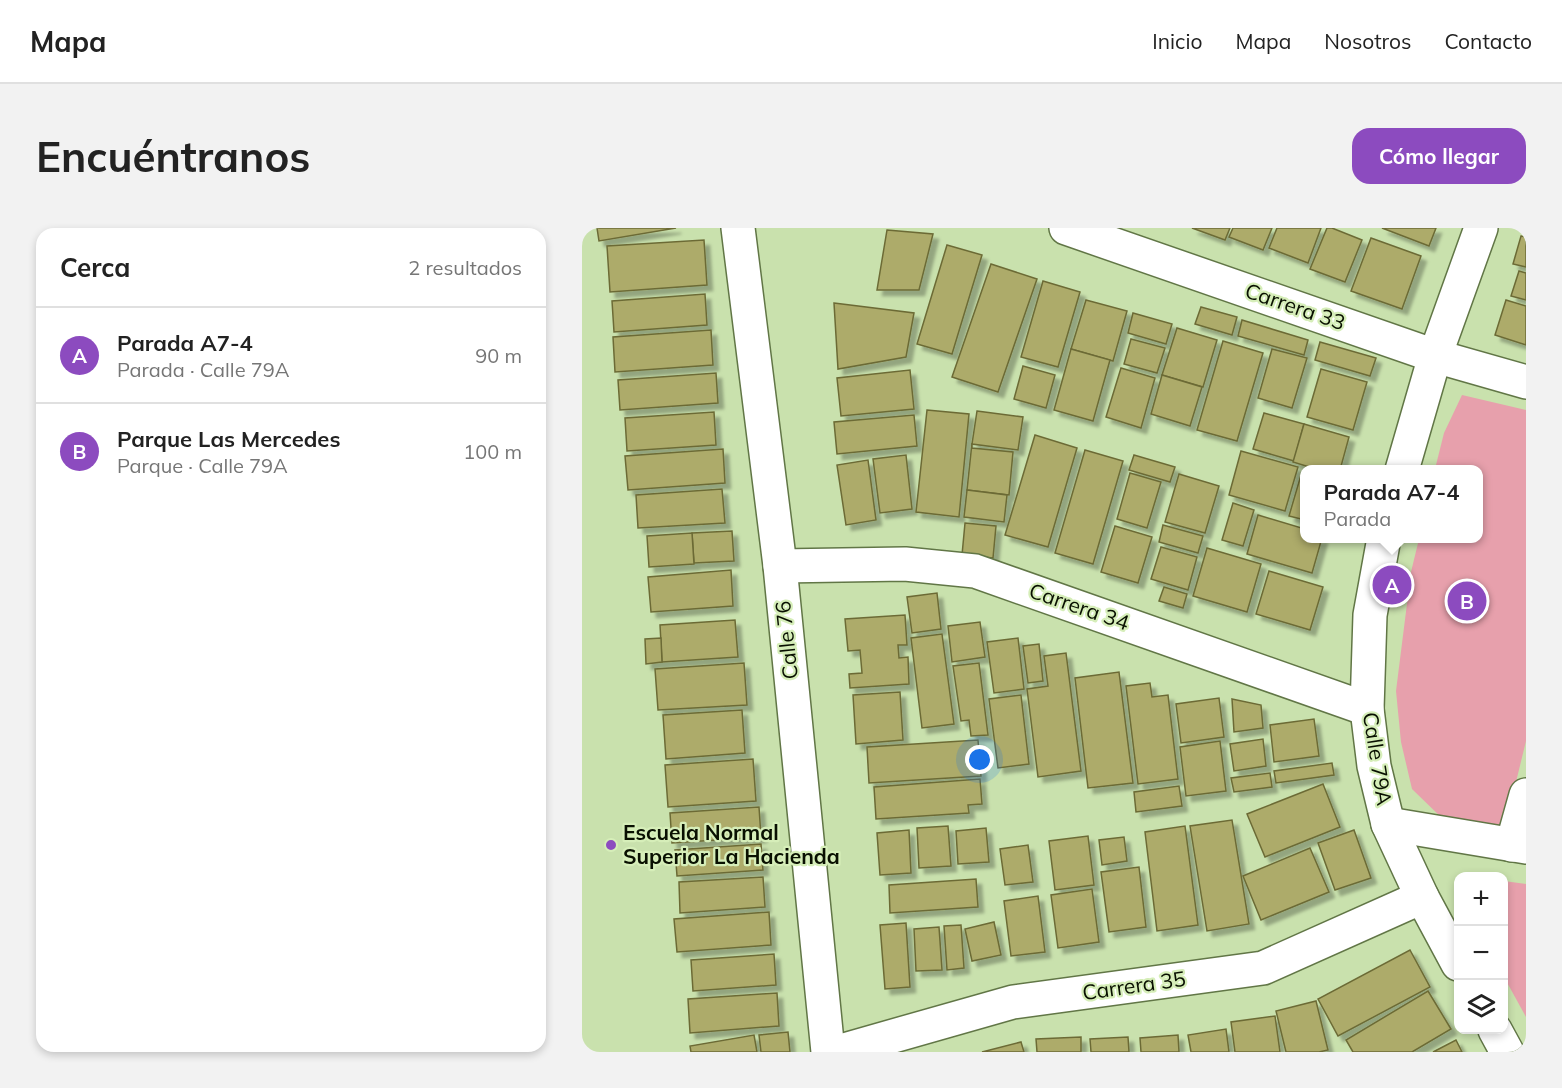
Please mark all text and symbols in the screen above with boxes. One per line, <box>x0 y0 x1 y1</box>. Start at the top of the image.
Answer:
text: Mapa <box>30 24 106 59</box>
text: Inicio <box>1152 28 1202 54</box>
text: Mapa <box>1235 28 1291 54</box>
text: Nosotros <box>1324 28 1411 54</box>
text: Contacto <box>1444 28 1532 54</box>
button: Cómo llegar <box>1352 128 1526 184</box>
text: Encuéntranos <box>36 130 310 183</box>
text: Cerca <box>60 251 130 284</box>
text: 2 resultados <box>408 255 522 280</box>
street label: Carrera 33 <box>1242 277 1349 335</box>
text: Parada A7-4 <box>117 329 253 357</box>
text: A <box>72 343 87 368</box>
text: 90 m <box>475 343 522 368</box>
text: Parada · Calle 79A <box>117 357 289 382</box>
text: Parque Las Mercedes <box>117 425 340 453</box>
text: B <box>73 439 86 464</box>
text: 100 m <box>463 439 522 464</box>
text: Parque · Calle 79A <box>117 453 288 478</box>
popup <box>1300 465 1483 543</box>
text: Parada A7-4 <box>1324 478 1459 506</box>
text: Parada <box>1324 506 1391 531</box>
pin: A <box>1372 562 1412 608</box>
street label: Carrera 34 <box>1026 577 1133 635</box>
pin: B <box>1448 578 1486 623</box>
street label: Calle 76 <box>769 600 803 681</box>
street label: Calle 79A <box>1358 710 1398 808</box>
your location <box>965 745 994 774</box>
place label: Escuela Normal Superior La Hacienda <box>623 819 840 869</box>
marker: Escuela Normal Superior La Hacienda <box>604 838 618 852</box>
map controls <box>1454 872 1508 1034</box>
button: + <box>1454 872 1508 926</box>
button: − <box>1454 926 1508 980</box>
street label: Carrera 35 <box>1081 965 1187 1005</box>
button: layers <box>1454 980 1508 1034</box>

